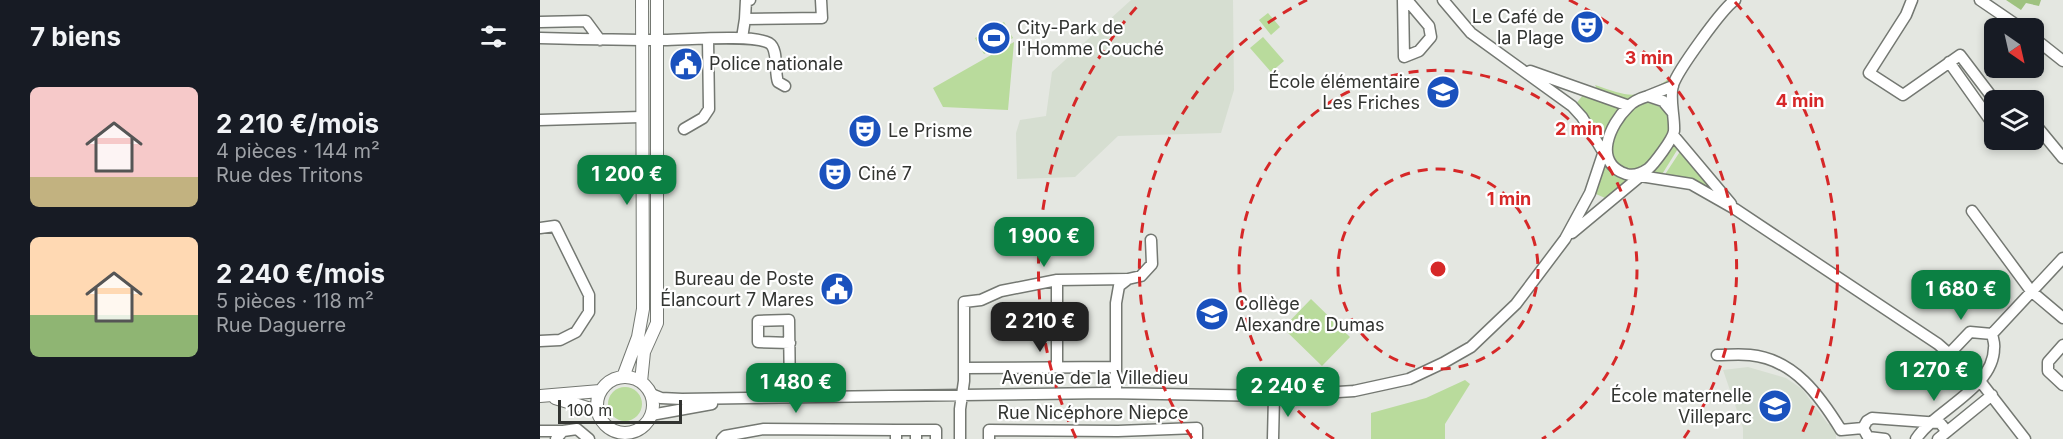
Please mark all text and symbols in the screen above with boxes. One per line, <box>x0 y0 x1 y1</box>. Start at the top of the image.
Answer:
place label: Le Café de la Plage <box>1472 6 1564 48</box>
theatre icon: Le Café de la Plage <box>1569 9 1605 45</box>
place label: City-Park de l'Homme Couché <box>1017 17 1164 59</box>
north arrow <box>1984 18 2044 78</box>
map controls <box>1984 18 2044 150</box>
icon: filters <box>477 20 510 53</box>
sports icon: City-Park de l'Homme Couché <box>976 20 1012 56</box>
text: 7 biens <box>30 21 121 52</box>
public building icon: Police nationale <box>668 46 704 82</box>
text: 3 min <box>1625 47 1673 68</box>
place label: Police nationale <box>709 53 843 74</box>
place label: École élémentaire Les Friches <box>1269 70 1420 113</box>
school or university icon: École élémentaire Les Friches <box>1425 74 1461 110</box>
text: 4 min <box>1776 90 1824 111</box>
button: layers <box>1984 90 2044 150</box>
text: 2 210 €/mois <box>216 108 379 139</box>
icon: home <box>78 111 150 183</box>
theatre icon: Le Prisme <box>847 113 883 149</box>
text: 2 min <box>1555 118 1603 139</box>
place label: Le Prisme <box>888 120 972 141</box>
text: 4 pièces · 144 m² <box>216 139 380 163</box>
pin: 1 200 € <box>572 155 682 206</box>
theatre icon: Ciné 7 <box>817 156 853 192</box>
text: 1 200 € <box>591 162 663 186</box>
text: Rue des Tritons <box>216 163 363 187</box>
place label: Ciné 7 <box>858 163 912 184</box>
text: 1 min <box>1487 188 1531 209</box>
pin: 1 900 € <box>989 217 1099 268</box>
text: 1 900 € <box>1008 224 1080 248</box>
text: 2 240 €/mois <box>216 258 385 289</box>
centre of rings <box>1428 259 1448 279</box>
icon: home <box>78 261 150 333</box>
place label: Bureau de Poste Élancourt 7 Mares <box>660 268 814 310</box>
pin: 1 680 € <box>1906 270 2016 321</box>
public building icon: Bureau de Poste Élancourt 7 Mares <box>819 271 855 307</box>
text: 1 680 € <box>1925 277 1997 301</box>
text: 5 pièces · 118 m² <box>216 289 374 313</box>
place label: Collège Alexandre Dumas <box>1235 293 1385 335</box>
school or university icon: Collège Alexandre Dumas <box>1194 296 1230 332</box>
pin: 2 210 € <box>985 302 1095 353</box>
text: 2 210 € <box>1005 309 1075 333</box>
text: Rue Daguerre <box>216 313 346 337</box>
pin: 1 270 € <box>1879 351 1989 402</box>
text: 1 270 € <box>1899 358 1969 382</box>
pin: 1 480 € <box>741 363 851 414</box>
street label: Avenue de la Villedieu <box>1002 367 1188 388</box>
pin: 2 240 € <box>1233 367 1343 418</box>
text: 1 480 € <box>760 370 832 394</box>
text: 2 240 € <box>1250 374 1326 398</box>
place label: École maternelle Villeparc <box>1611 384 1752 427</box>
school or university icon: École maternelle Villeparc <box>1757 388 1793 424</box>
scale bar <box>558 397 682 424</box>
text: 100 m <box>567 400 612 420</box>
street label: Rue Nicéphore Niepce <box>997 402 1189 423</box>

